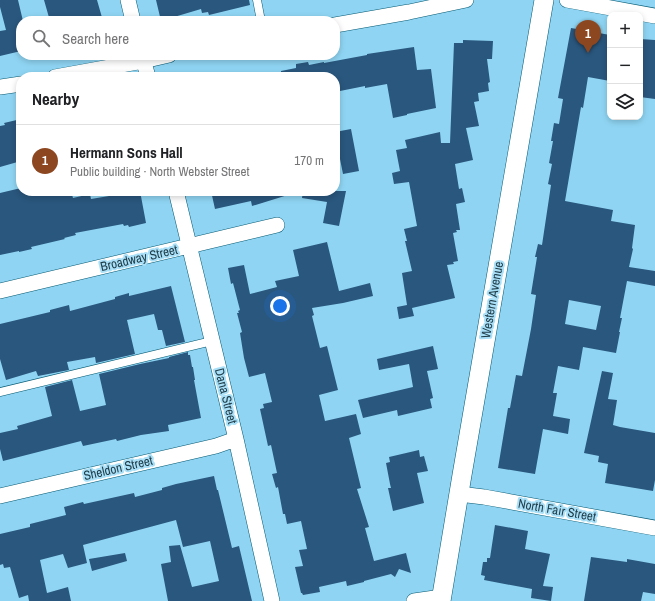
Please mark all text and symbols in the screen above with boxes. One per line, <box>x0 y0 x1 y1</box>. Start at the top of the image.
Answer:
map controls <box>607 12 643 120</box>
button: + <box>607 12 643 48</box>
search box <box>16 16 340 60</box>
pin: 1 <box>575 20 601 53</box>
icon: search <box>30 27 52 49</box>
text: Search here <box>62 28 129 49</box>
button: − <box>607 48 643 84</box>
button: layers <box>607 84 643 120</box>
text: Nearby <box>32 87 79 110</box>
text: Hermann Sons Hall <box>70 142 183 163</box>
text: 1 <box>42 152 48 169</box>
text: 170 m <box>294 152 324 169</box>
text: Public building · North Webster Street <box>70 163 249 180</box>
street label: Broadway Street <box>99 241 179 275</box>
street label: Western Avenue <box>477 260 507 340</box>
your location <box>270 296 290 316</box>
street label: Dana Street <box>211 366 241 426</box>
street label: Sheldon Street <box>82 452 154 484</box>
street label: North Fair Street <box>517 495 597 525</box>

